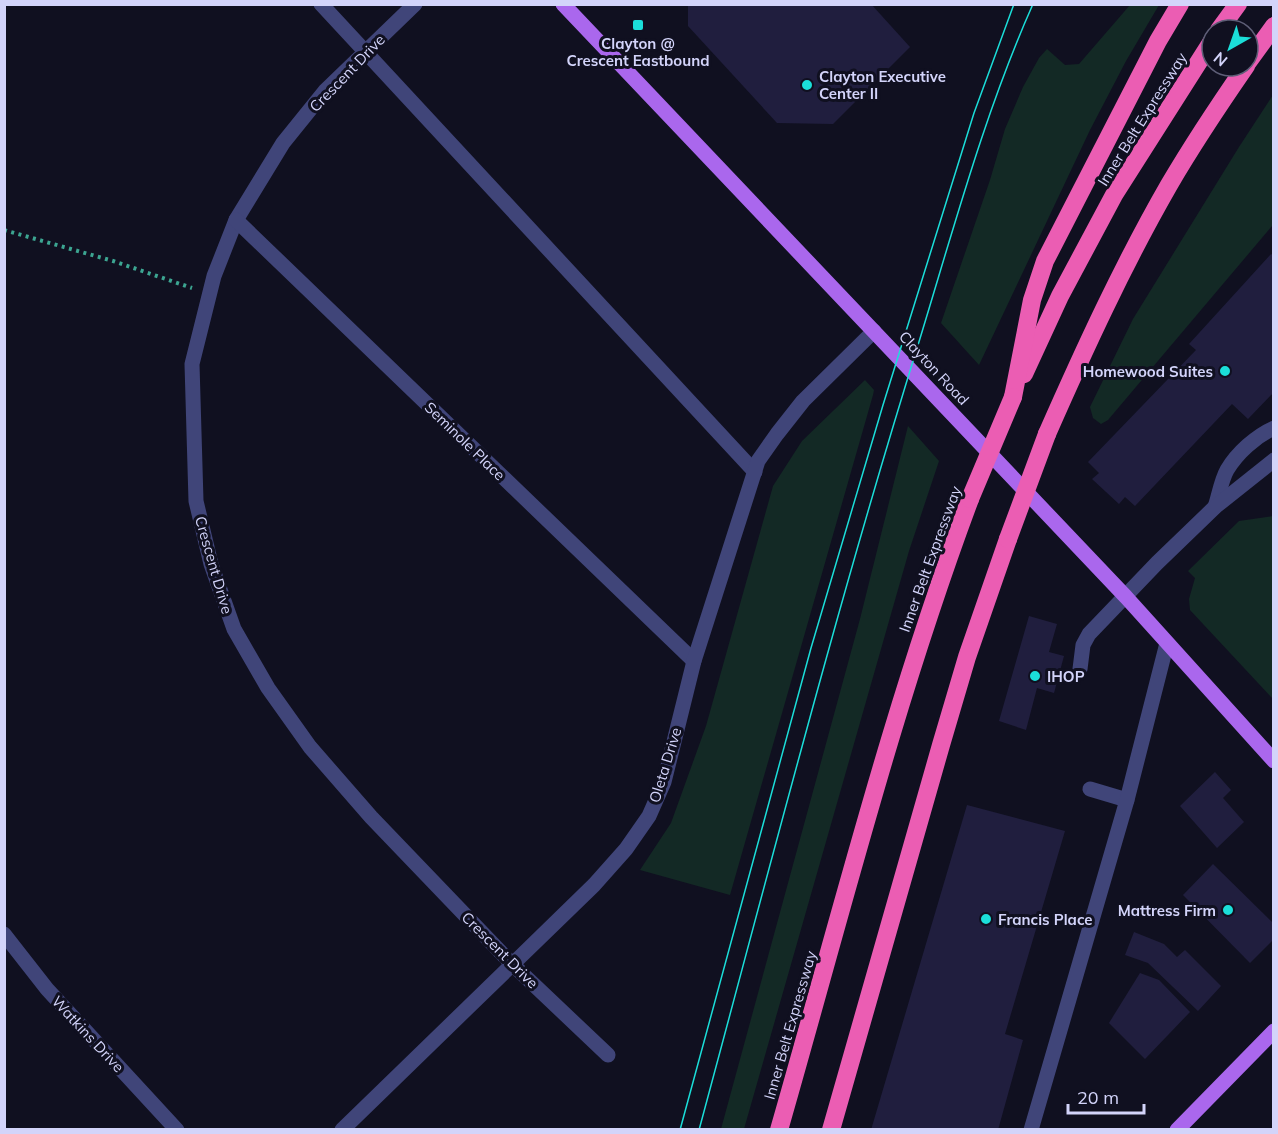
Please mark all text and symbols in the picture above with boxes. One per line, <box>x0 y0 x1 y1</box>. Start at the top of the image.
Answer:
marker: Clayton @ Crescent Eastbound <box>631 18 645 32</box>
north arrow <box>1200 18 1260 78</box>
street label: Crescent Drive <box>305 30 389 116</box>
place label: Clayton @ Crescent Eastbound <box>567 34 710 70</box>
text: N <box>1209 48 1231 71</box>
street label: Inner Belt Expressway <box>1093 49 1191 189</box>
place label: Clayton Executive Center II <box>819 67 946 103</box>
marker: Clayton Executive Center II <box>800 78 814 92</box>
street label: Clayton Road <box>895 327 973 409</box>
place label: Homewood Suites <box>1083 362 1213 381</box>
marker: Homewood Suites <box>1218 364 1232 378</box>
street label: Seminole Place <box>421 398 509 484</box>
street label: Inner Belt Expressway <box>895 483 965 635</box>
street label: Crescent Drive <box>191 514 237 616</box>
place label: IHOP <box>1047 667 1085 686</box>
marker: IHOP <box>1028 669 1042 683</box>
street label: Oleta Drive <box>645 725 685 805</box>
place label: Mattress Firm <box>1118 901 1216 920</box>
marker: Mattress Firm <box>1221 903 1235 917</box>
street label: Crescent Drive <box>458 908 542 992</box>
place label: Francis Place <box>998 910 1093 929</box>
marker: Francis Place <box>979 912 993 926</box>
street label: Inner Belt Expressway <box>760 948 820 1102</box>
street label: Watkins Drive <box>48 992 128 1076</box>
scale bar <box>1068 1077 1144 1115</box>
text: 20 m <box>1077 1086 1119 1109</box>

